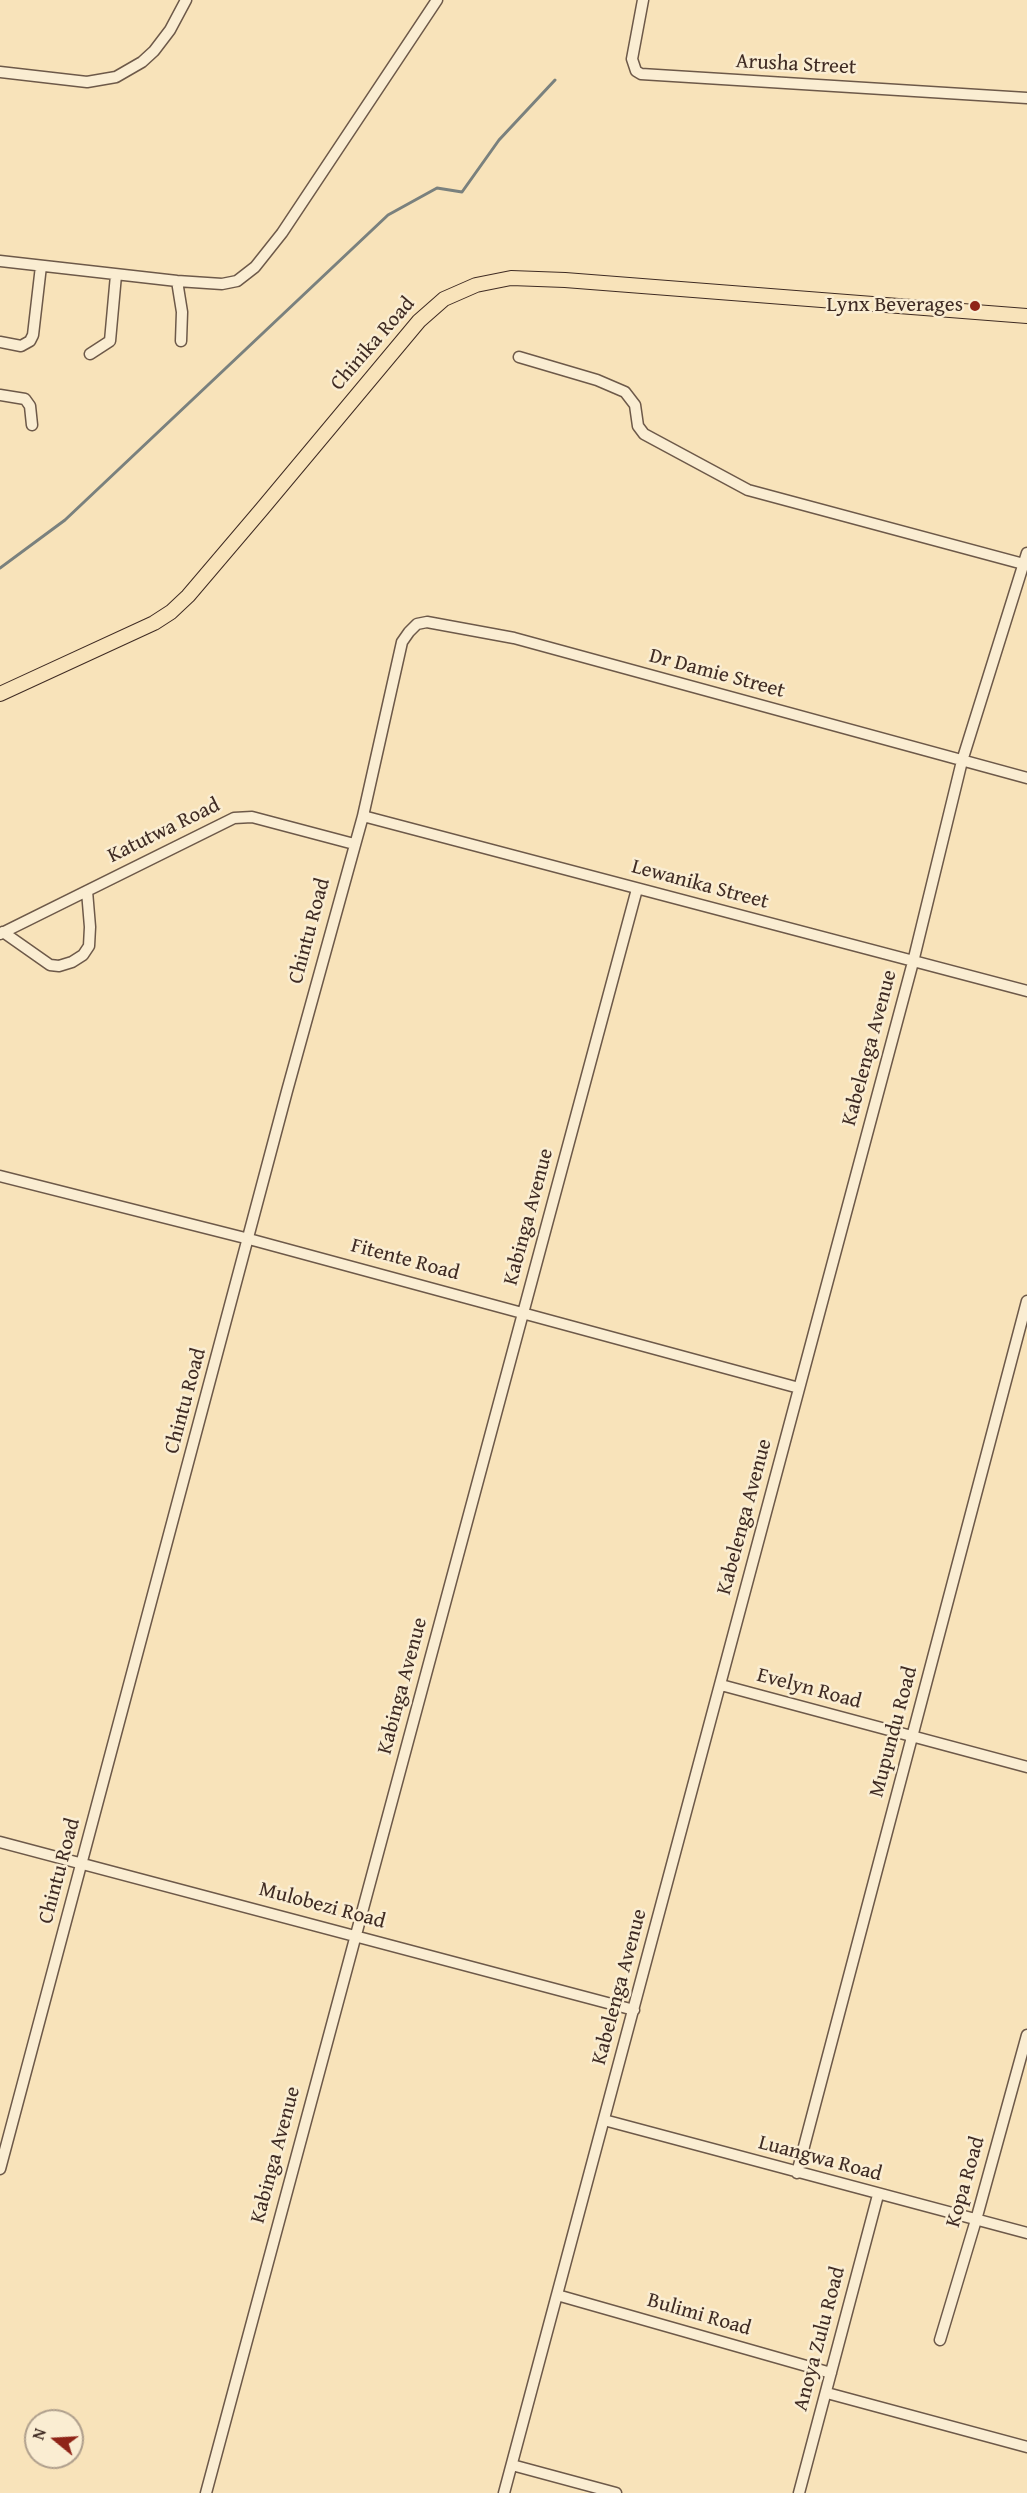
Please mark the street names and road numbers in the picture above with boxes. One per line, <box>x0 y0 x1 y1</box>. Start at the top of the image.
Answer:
street label: Arusha Street <box>735 49 857 81</box>
street label: Chinika Road <box>325 292 421 396</box>
street label: Dr Damie Street <box>646 644 788 704</box>
street label: Katutwa Road <box>104 793 224 869</box>
street label: Lewanika Street <box>629 855 771 915</box>
street label: Chintu Road <box>284 875 336 987</box>
street label: Kabelenga Avenue <box>837 967 903 1129</box>
street label: Kabinga Avenue <box>499 1146 559 1288</box>
street label: Fitente Road <box>348 1233 462 1287</box>
street label: Chintu Road <box>160 1345 212 1457</box>
street label: Kabelenga Avenue <box>712 1436 778 1598</box>
street label: Kabinga Avenue <box>373 1615 433 1757</box>
street label: Evelyn Road <box>754 1663 864 1715</box>
street label: Mupundu Road <box>864 1664 924 1800</box>
street label: Chintu Road <box>34 1815 86 1927</box>
street label: Mulobezi Road <box>256 1877 388 1935</box>
street label: Kabelenga Avenue <box>587 1906 653 2068</box>
street label: Kabinga Avenue <box>246 2084 306 2226</box>
street label: Luangwa Road <box>755 2130 885 2188</box>
street label: Kopa Road <box>941 2134 991 2230</box>
street label: Anoya Zulu Road <box>789 2264 851 2414</box>
street label: Bulimi Road <box>644 2288 754 2342</box>

